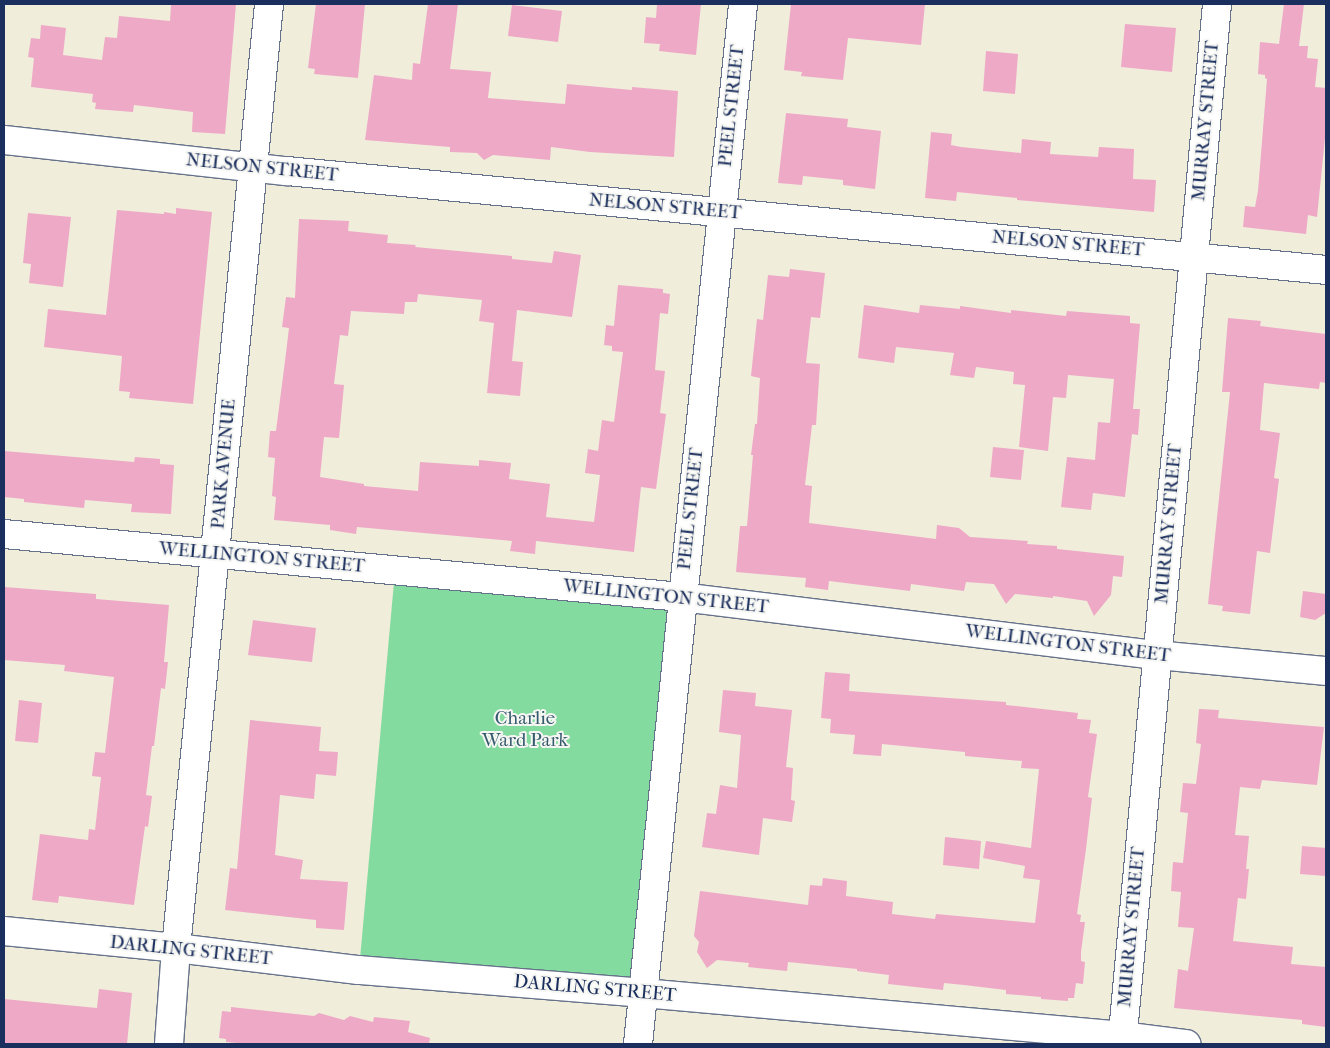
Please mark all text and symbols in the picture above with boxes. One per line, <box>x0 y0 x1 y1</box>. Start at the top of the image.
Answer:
street label: MURRAY STREET <box>1188 40 1224 202</box>
street label: PEEL STREET <box>714 44 750 168</box>
street label: NELSON STREET <box>185 149 339 187</box>
street label: NELSON STREET <box>588 189 742 225</box>
street label: NELSON STREET <box>991 226 1145 262</box>
street label: PARK AVENUE <box>207 398 241 530</box>
street label: MURRAY STREET <box>1151 443 1187 605</box>
street label: PEEL STREET <box>673 447 709 571</box>
street label: WELLINGTON STREET <box>158 538 366 578</box>
street label: WELLINGTON STREET <box>562 575 770 619</box>
street label: WELLINGTON STREET <box>964 620 1172 668</box>
park label: Charlie Ward Park <box>482 708 568 752</box>
street label: MURRAY STREET <box>1114 846 1150 1008</box>
street label: DARLING STREET <box>109 931 273 971</box>
street label: DARLING STREET <box>513 971 677 1007</box>

